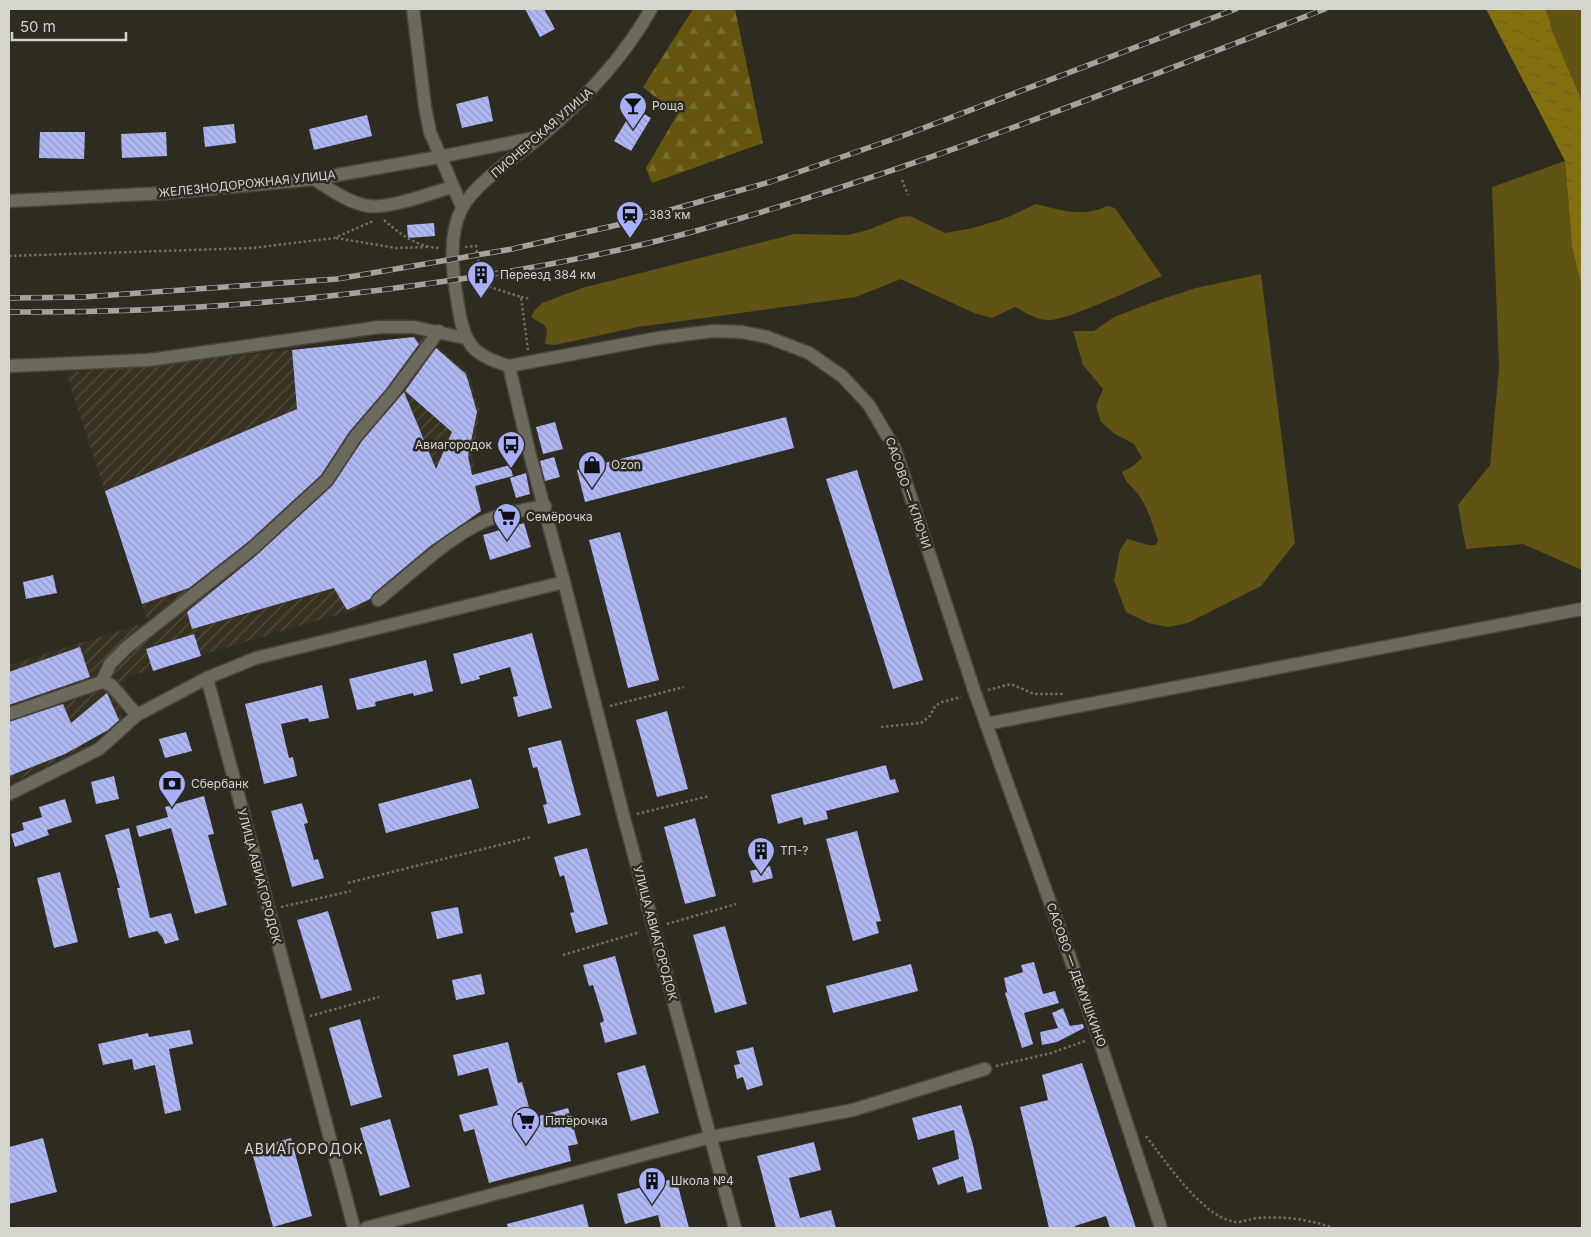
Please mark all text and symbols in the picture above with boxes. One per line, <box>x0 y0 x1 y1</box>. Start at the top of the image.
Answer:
scale bar <box>12 10 126 42</box>
text: 50 m <box>20 17 56 36</box>
street label: ПИОНЕРСКАЯ УЛИЦА <box>488 84 596 181</box>
bar icon: Роща <box>618 91 648 130</box>
place label: Роща <box>652 98 684 113</box>
street label: ЖЕЛЕЗНОДОРОЖНАЯ УЛИЦА <box>158 167 336 200</box>
station icon: 383 км <box>615 200 645 239</box>
place label: 383 км <box>649 207 690 222</box>
building icon: Переезд 384 км <box>466 260 496 299</box>
place label: Переезд 384 км <box>500 267 596 282</box>
bus stop icon: Авиагородок <box>496 430 526 469</box>
street label: САСОВО — КЛЮЧИ <box>882 435 935 550</box>
place label: Авиагородок <box>415 437 492 452</box>
shop icon: Ozon <box>577 450 607 489</box>
place label: Ozon <box>611 457 641 472</box>
supermarket icon: Семёрочка <box>492 502 522 541</box>
place label: Семёрочка <box>526 509 593 524</box>
bank icon: Сбербанк <box>157 769 187 808</box>
place label: Сбербанк <box>191 776 249 791</box>
street label: УЛИЦА АВИАГОРОДОК <box>234 807 285 945</box>
building icon: ТП-? <box>746 836 776 875</box>
place label: ТП-? <box>780 843 808 858</box>
street label: УЛИЦА АВИАГОРОДОК <box>630 864 681 1002</box>
street label: САСОВО — ДЕМУШКИНО <box>1043 901 1110 1049</box>
supermarket icon: Пятёрочка <box>511 1106 541 1145</box>
place label: Пятёрочка <box>545 1113 608 1128</box>
district label: АВИАГОРОДОК <box>244 1140 364 1157</box>
building icon: Школа №4 <box>637 1166 667 1205</box>
place label: Школа №4 <box>671 1173 734 1188</box>

